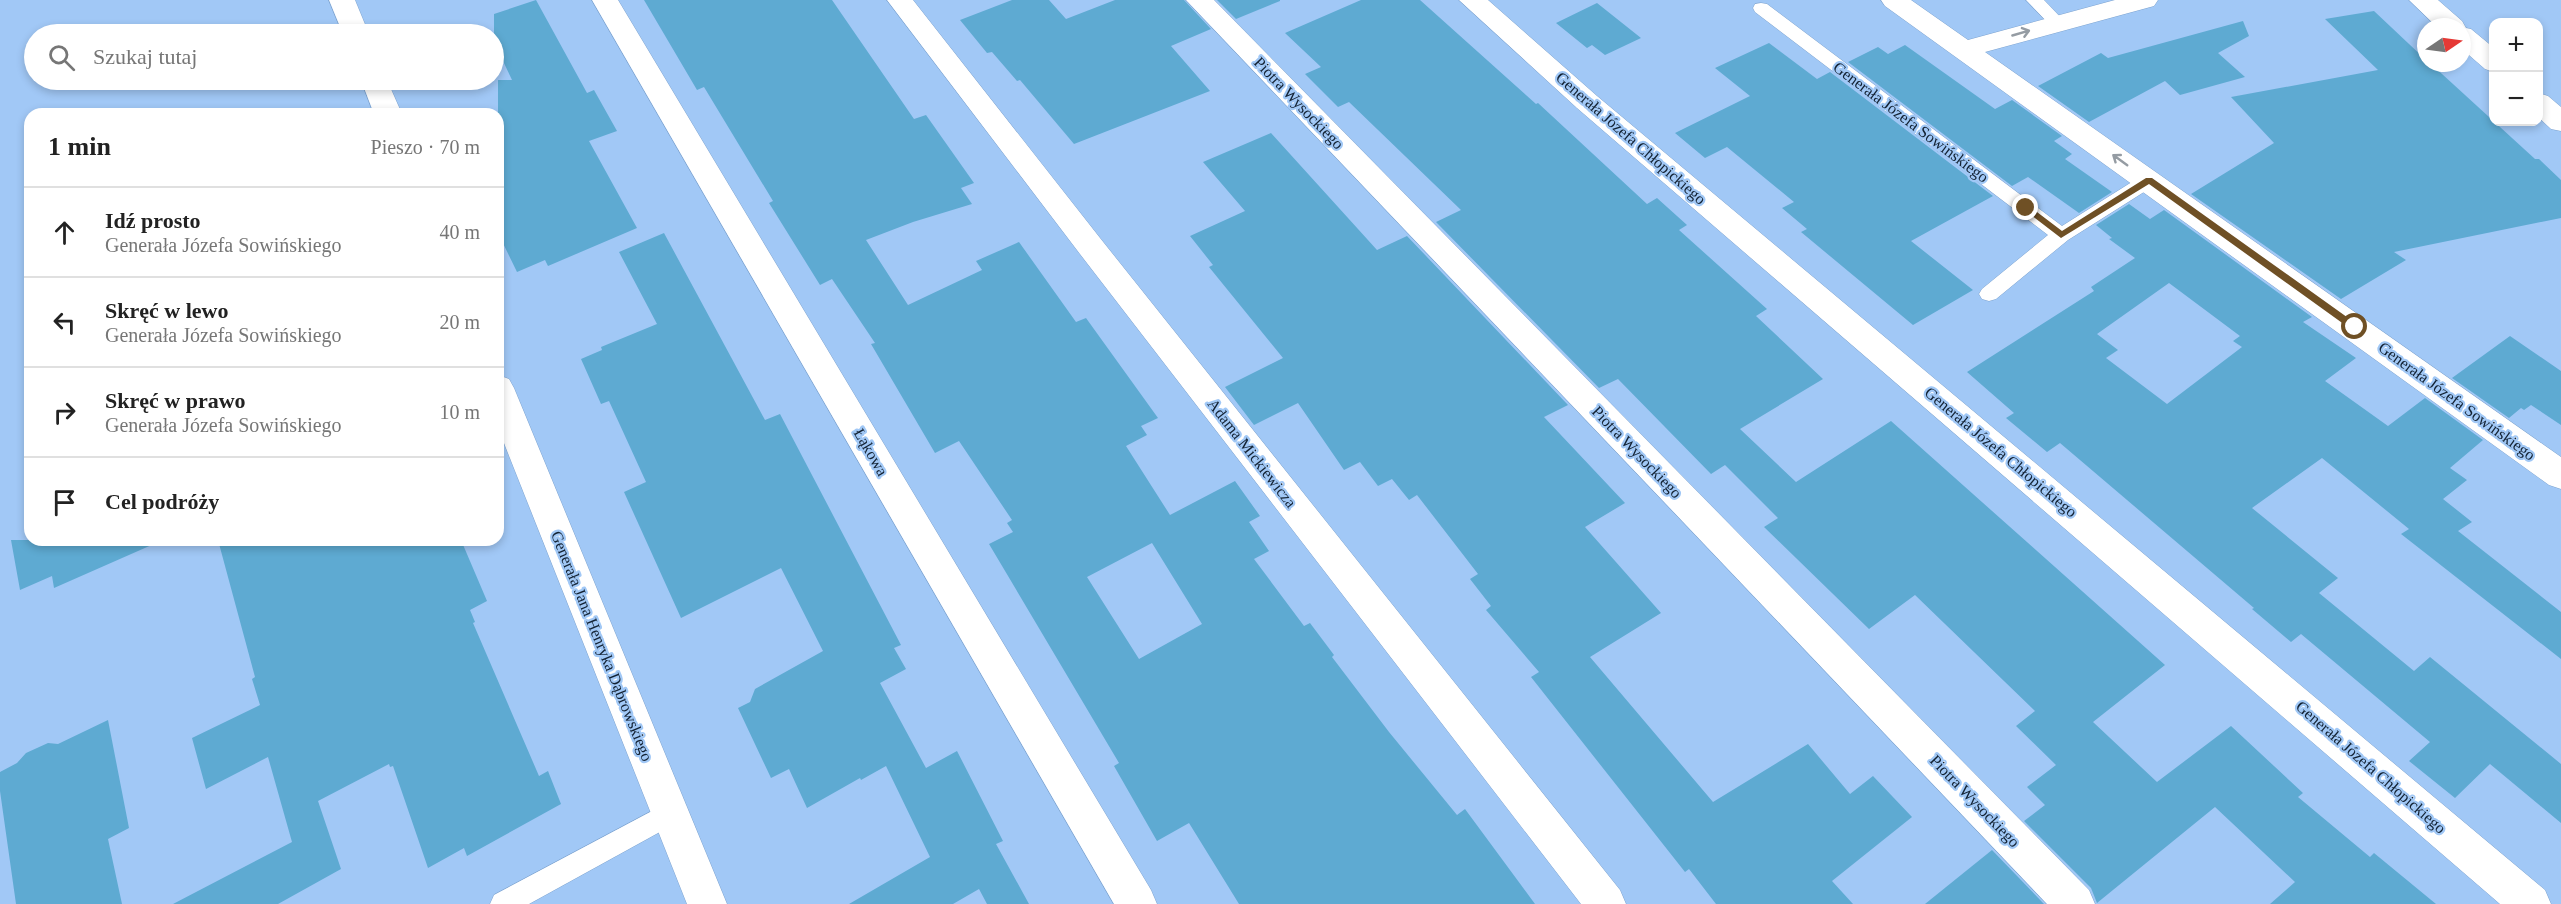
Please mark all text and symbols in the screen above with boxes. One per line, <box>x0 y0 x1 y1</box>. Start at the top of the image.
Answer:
north arrow <box>2417 18 2471 72</box>
map controls <box>2489 18 2543 126</box>
button: + <box>2489 18 2543 72</box>
search box <box>24 24 504 90</box>
one-way arrow <box>2011 27 2030 38</box>
icon: search <box>45 41 78 74</box>
text: Szukaj tutaj <box>93 44 197 69</box>
street label: Piotra Wysockiego <box>1250 54 1347 153</box>
street label: Generała Józefa Sowińskiego <box>1830 58 1992 187</box>
street label: Generała Józefa Chłopickiego <box>1552 68 1709 208</box>
button: − <box>2489 72 2543 126</box>
text: 1 min <box>48 132 111 161</box>
text: Pieszo · 70 m <box>371 136 480 158</box>
one-way arrow <box>2113 154 2129 166</box>
route end <box>2012 194 2038 220</box>
text: Idź prosto <box>105 208 201 233</box>
icon: ahead <box>48 216 81 249</box>
text: 40 m <box>439 221 480 243</box>
text: Generała Józefa Sowińskiego <box>105 234 342 256</box>
text: Skręć w lewo <box>105 298 228 323</box>
icon: left <box>48 306 81 339</box>
text: 20 m <box>439 311 480 333</box>
route start <box>2341 313 2367 339</box>
text: Generała Józefa Sowińskiego <box>105 324 342 346</box>
street label: Generała Józefa Sowińskiego <box>2375 338 2539 464</box>
street label: Generała Józefa Chłopickiego <box>1921 384 2080 521</box>
text: Skręć w prawo <box>105 388 246 413</box>
street label: Adama Mickiewicza <box>1204 395 1300 511</box>
icon: right <box>48 396 81 429</box>
text: 10 m <box>439 401 480 423</box>
street label: Piotra Wysockiego <box>1588 403 1685 502</box>
text: Generała Józefa Sowińskiego <box>105 414 342 436</box>
street label: Łąkowa <box>850 425 891 479</box>
icon: arrive <box>48 486 81 519</box>
text: Cel podróży <box>105 489 219 514</box>
street label: Generała Jana Henryka Dąbrowskiego <box>547 529 656 764</box>
street label: Generała Józefa Chłopickiego <box>2292 697 2449 837</box>
street label: Piotra Wysockiego <box>1926 752 2023 851</box>

